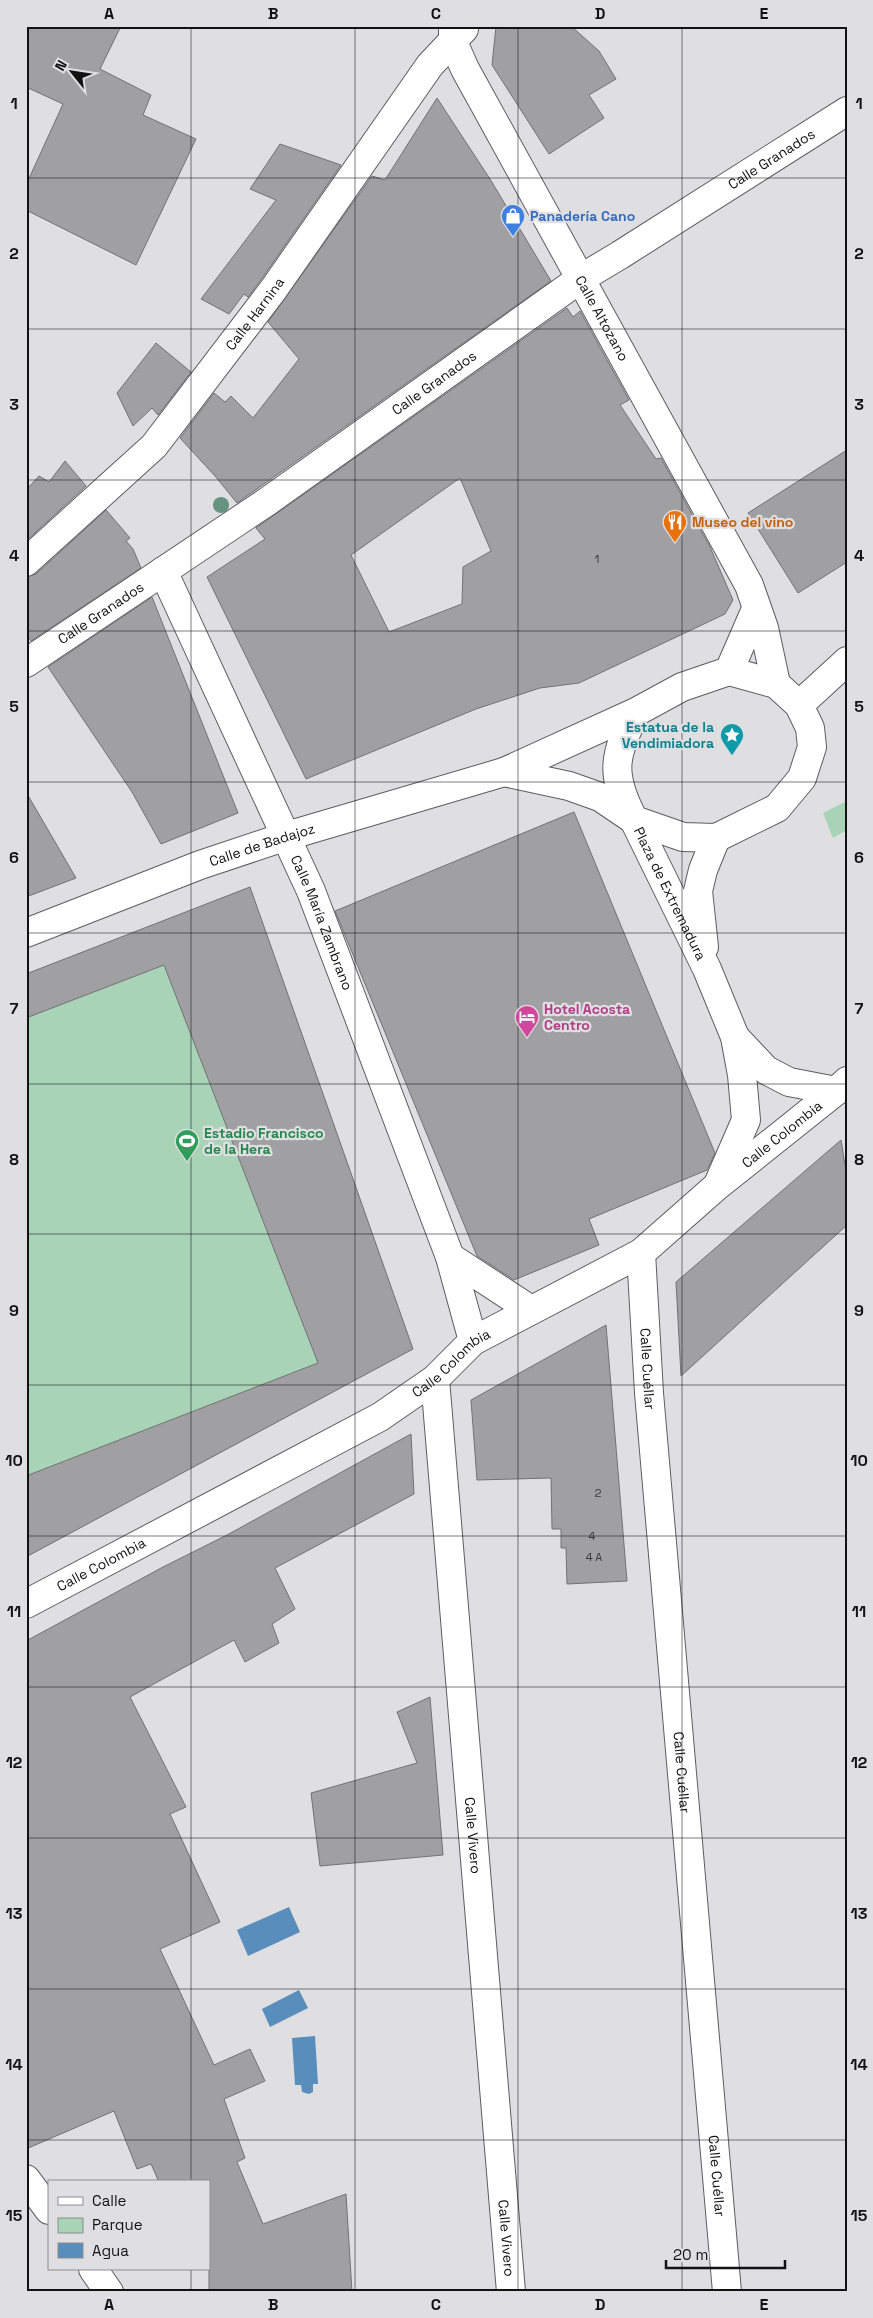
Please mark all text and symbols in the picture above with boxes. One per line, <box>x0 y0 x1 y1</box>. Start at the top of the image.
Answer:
text: A <box>104 3 114 24</box>
text: B <box>268 3 278 24</box>
text: C <box>431 3 441 24</box>
text: D <box>595 3 605 24</box>
text: E <box>760 3 769 24</box>
north arrow <box>48 48 98 98</box>
text: N <box>51 57 71 74</box>
text: 1 <box>10 93 18 114</box>
text: 1 <box>855 93 863 114</box>
street label: Calle Granados <box>724 125 818 193</box>
shop icon: Panadería Cano <box>500 203 526 237</box>
place label: Panadería Cano <box>530 207 635 225</box>
text: 2 <box>9 243 19 264</box>
text: 2 <box>854 243 864 264</box>
street label: Calle Altozano <box>571 272 633 364</box>
street label: Calle Harnina <box>221 274 288 354</box>
street label: Calle Granados <box>388 347 480 419</box>
text: 3 <box>9 394 19 415</box>
text: 3 <box>854 394 864 415</box>
restaurant icon: Museo del vino <box>662 509 688 543</box>
place label: Museo del vino <box>692 513 793 531</box>
text: 4 <box>9 545 19 566</box>
text: 4 <box>854 545 864 566</box>
house number: 1 <box>595 552 599 566</box>
street label: Calle Granados <box>54 578 147 648</box>
text: 5 <box>9 696 19 717</box>
text: 5 <box>854 696 864 717</box>
place label: Estatua de la Vendimiadora <box>622 718 714 752</box>
place icon: Estatua de la Vendimiadora <box>719 722 745 756</box>
street label: Calle de Badajoz <box>207 819 317 870</box>
street label: Plaza de Extremadura <box>630 824 710 963</box>
text: 6 <box>9 847 19 868</box>
text: 6 <box>854 847 864 868</box>
street label: Calle María Zambrano <box>287 852 357 993</box>
text: 7 <box>10 998 19 1019</box>
text: 7 <box>855 998 864 1019</box>
place label: Hotel Acosta Centro <box>544 1000 630 1034</box>
hotel icon: Hotel Acosta Centro <box>514 1004 540 1038</box>
street label: Calle Colombia <box>738 1097 826 1172</box>
place label: Estadio Francisco de la Hera <box>204 1124 324 1158</box>
sports icon: Estadio Francisco de la Hera <box>174 1128 200 1162</box>
text: 8 <box>9 1149 19 1170</box>
text: 8 <box>854 1149 864 1170</box>
text: 9 <box>9 1300 19 1321</box>
text: 9 <box>854 1300 864 1321</box>
street label: Calle Colombia <box>408 1325 493 1401</box>
street label: Calle Cuéllar <box>636 1327 659 1410</box>
text: 10 <box>5 1450 23 1471</box>
text: 10 <box>850 1450 868 1471</box>
house number: 2 <box>595 1486 602 1500</box>
house number: 4 <box>589 1529 596 1543</box>
street label: Calle Colombia <box>54 1533 149 1595</box>
house number: 4 A <box>586 1550 602 1564</box>
text: 11 <box>7 1601 21 1622</box>
text: 11 <box>852 1601 866 1622</box>
street label: Calle Cuéllar <box>669 1731 694 1814</box>
text: 12 <box>6 1752 22 1773</box>
text: 12 <box>851 1752 867 1773</box>
street label: Calle Vivero <box>461 1796 485 1875</box>
text: 13 <box>6 1903 23 1924</box>
text: 13 <box>851 1903 868 1924</box>
text: 14 <box>5 2054 23 2075</box>
text: 14 <box>850 2054 868 2075</box>
street label: Calle Cuéllar <box>704 2134 729 2217</box>
legend <box>48 2180 210 2270</box>
text: Calle <box>92 2191 127 2210</box>
street label: Calle Vivero <box>494 2199 519 2277</box>
text: 15 <box>6 2205 23 2226</box>
text: 15 <box>851 2205 868 2226</box>
text: Parque <box>92 2215 143 2234</box>
scale bar <box>666 2238 784 2270</box>
text: Agua <box>92 2241 129 2260</box>
text: 20 m <box>673 2245 708 2264</box>
text: A <box>104 2294 114 2315</box>
text: B <box>268 2294 278 2315</box>
text: C <box>431 2294 441 2315</box>
text: D <box>595 2294 605 2315</box>
text: E <box>760 2294 769 2315</box>

